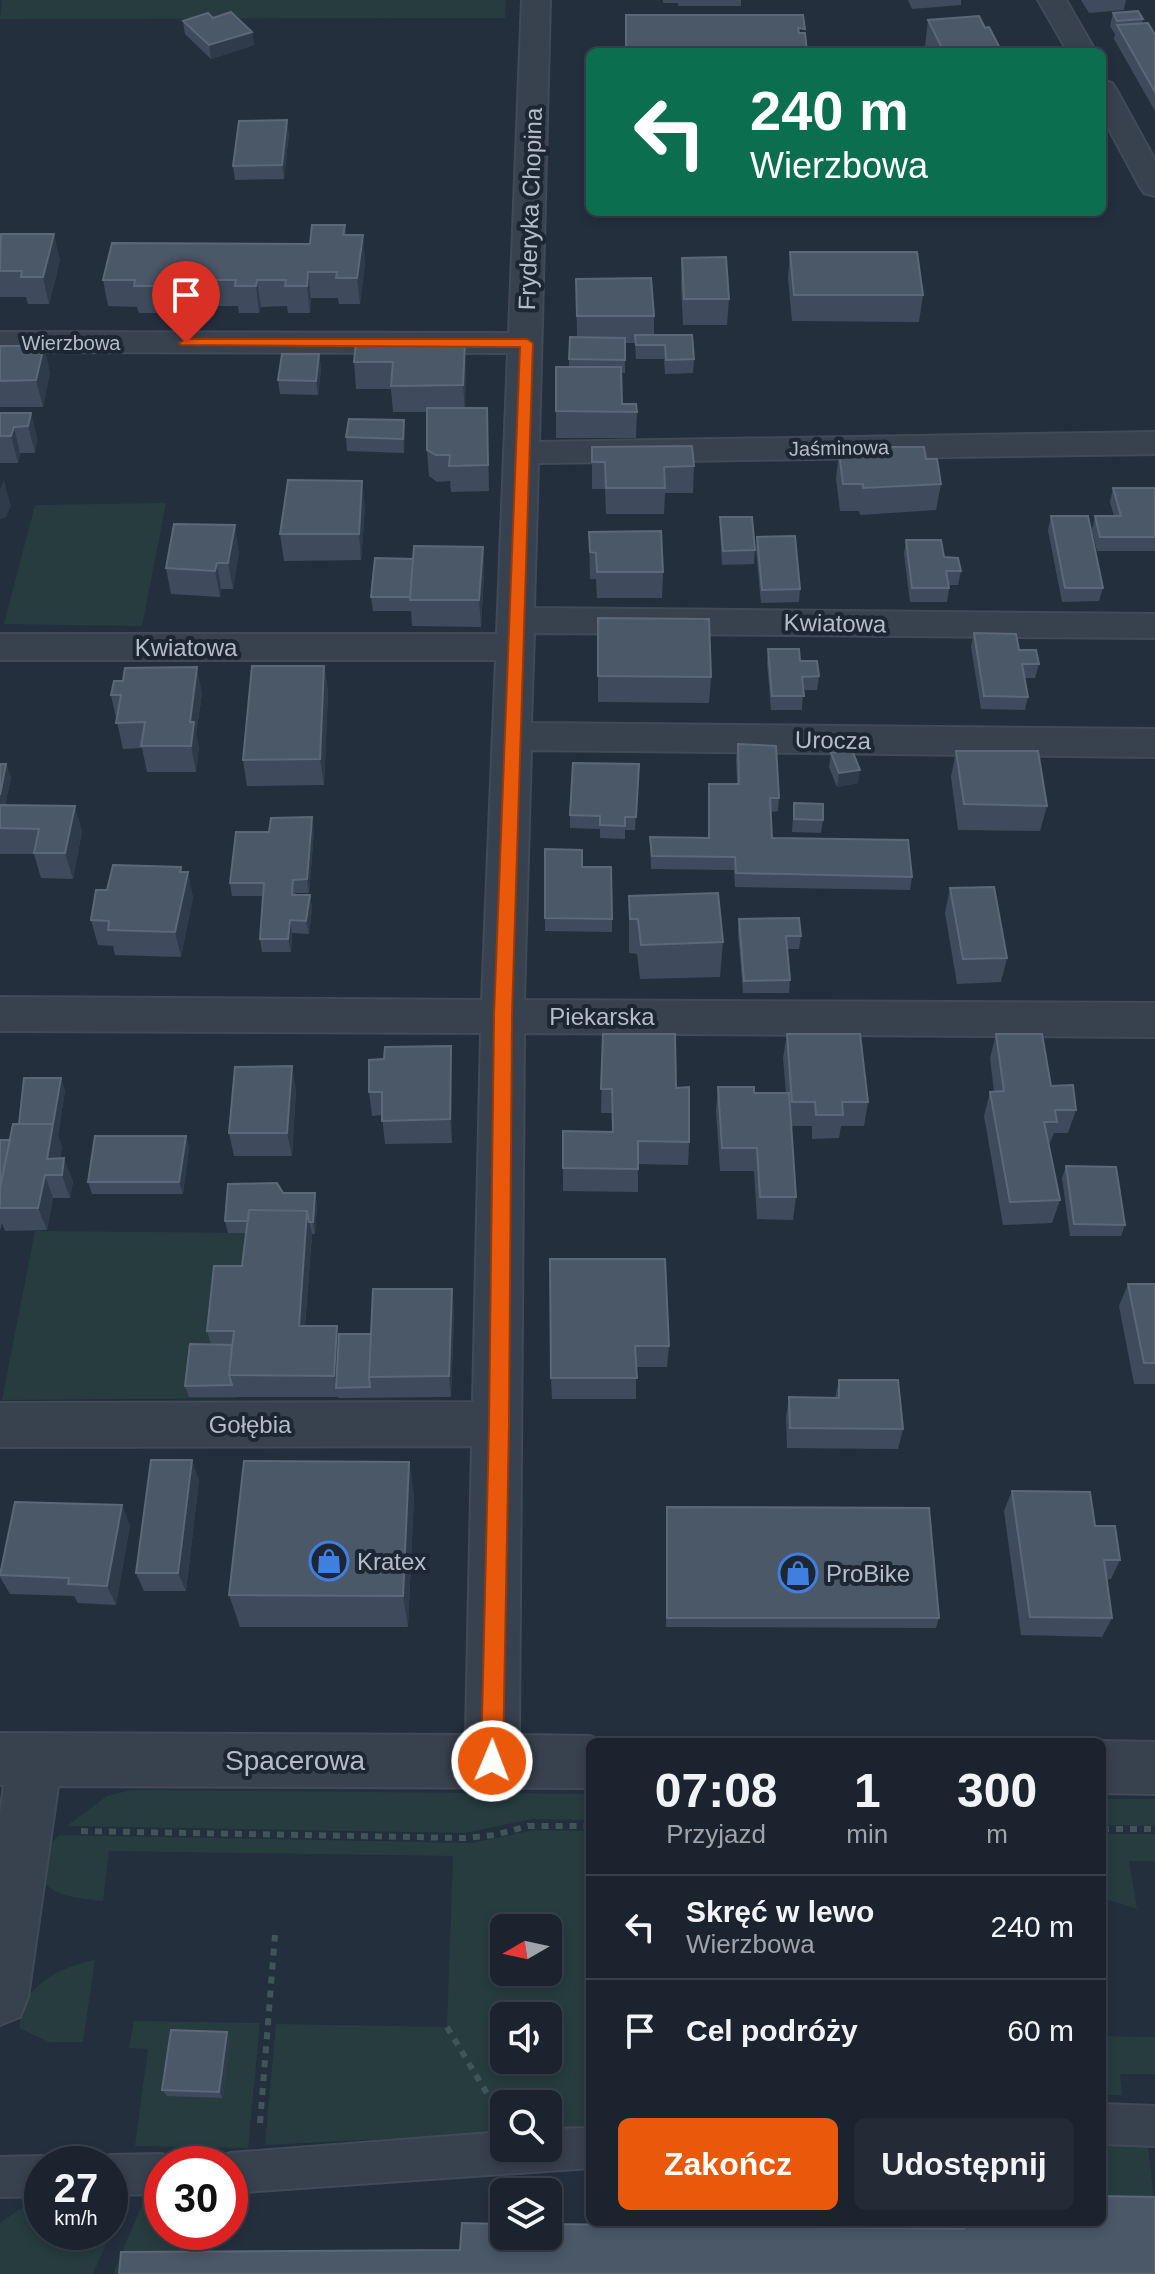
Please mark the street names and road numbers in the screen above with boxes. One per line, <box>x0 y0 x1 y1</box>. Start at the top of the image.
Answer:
street label: Fryderyka Chopina <box>513 107 547 311</box>
street label: Wierzbowa <box>22 332 121 354</box>
street label: Jaśminowa <box>789 436 890 460</box>
street label: Kwiatowa <box>783 609 887 637</box>
street label: Kwiatowa <box>135 634 238 661</box>
street label: Urocza <box>795 726 872 754</box>
street label: Piekarska <box>549 1003 655 1030</box>
street label: Gołębia <box>209 1411 292 1438</box>
street label: Spacerowa <box>225 1745 365 1776</box>

